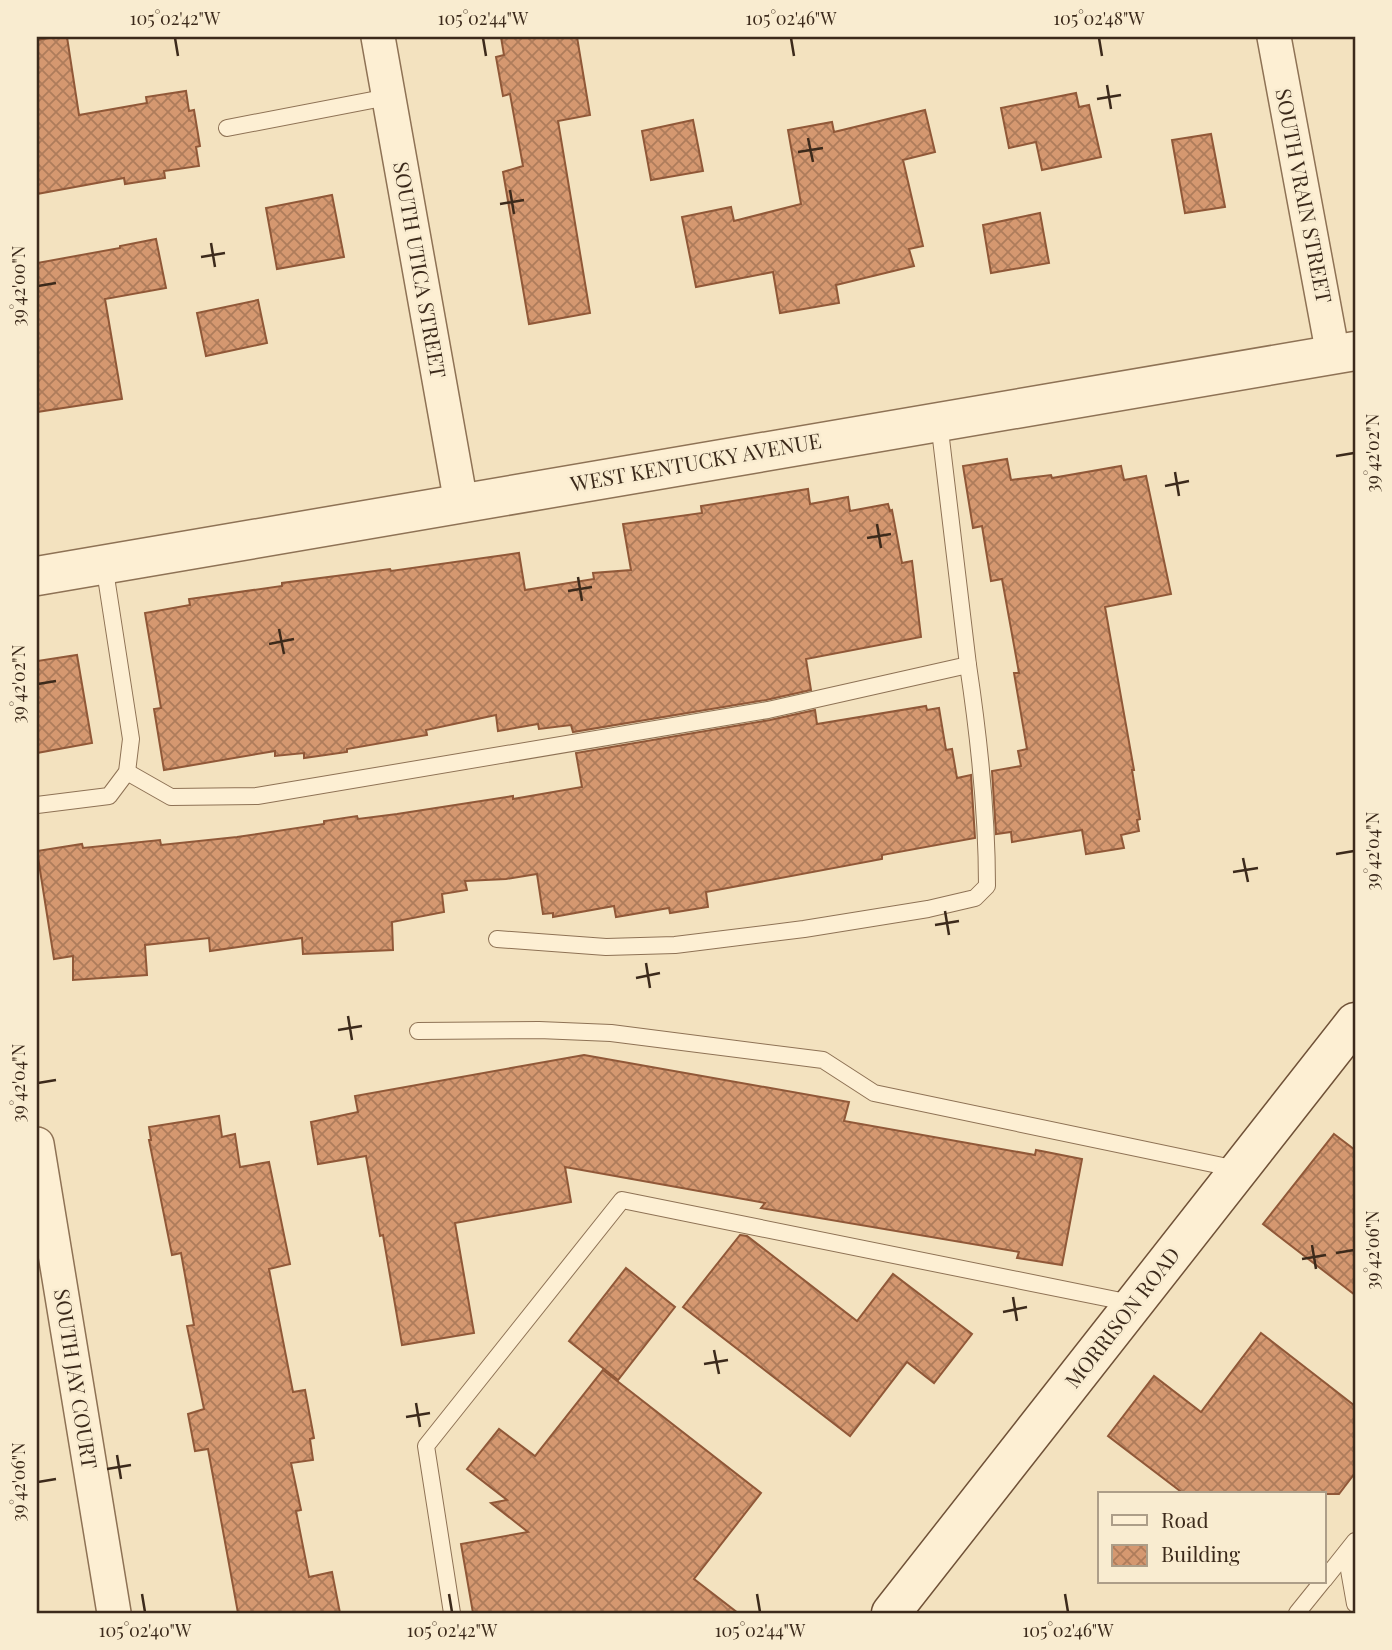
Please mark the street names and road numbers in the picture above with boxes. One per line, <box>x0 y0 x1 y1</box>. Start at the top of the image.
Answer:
street label: SOUTH VRAIN STREET <box>1270 86 1340 305</box>
street label: SOUTH UTICA STREET <box>388 159 454 380</box>
street label: WEST KENTUCKY AVENUE <box>567 425 823 497</box>
street label: MORRISON ROAD <box>1058 1241 1185 1393</box>
street label: SOUTH JAY COURT <box>49 1287 105 1471</box>

